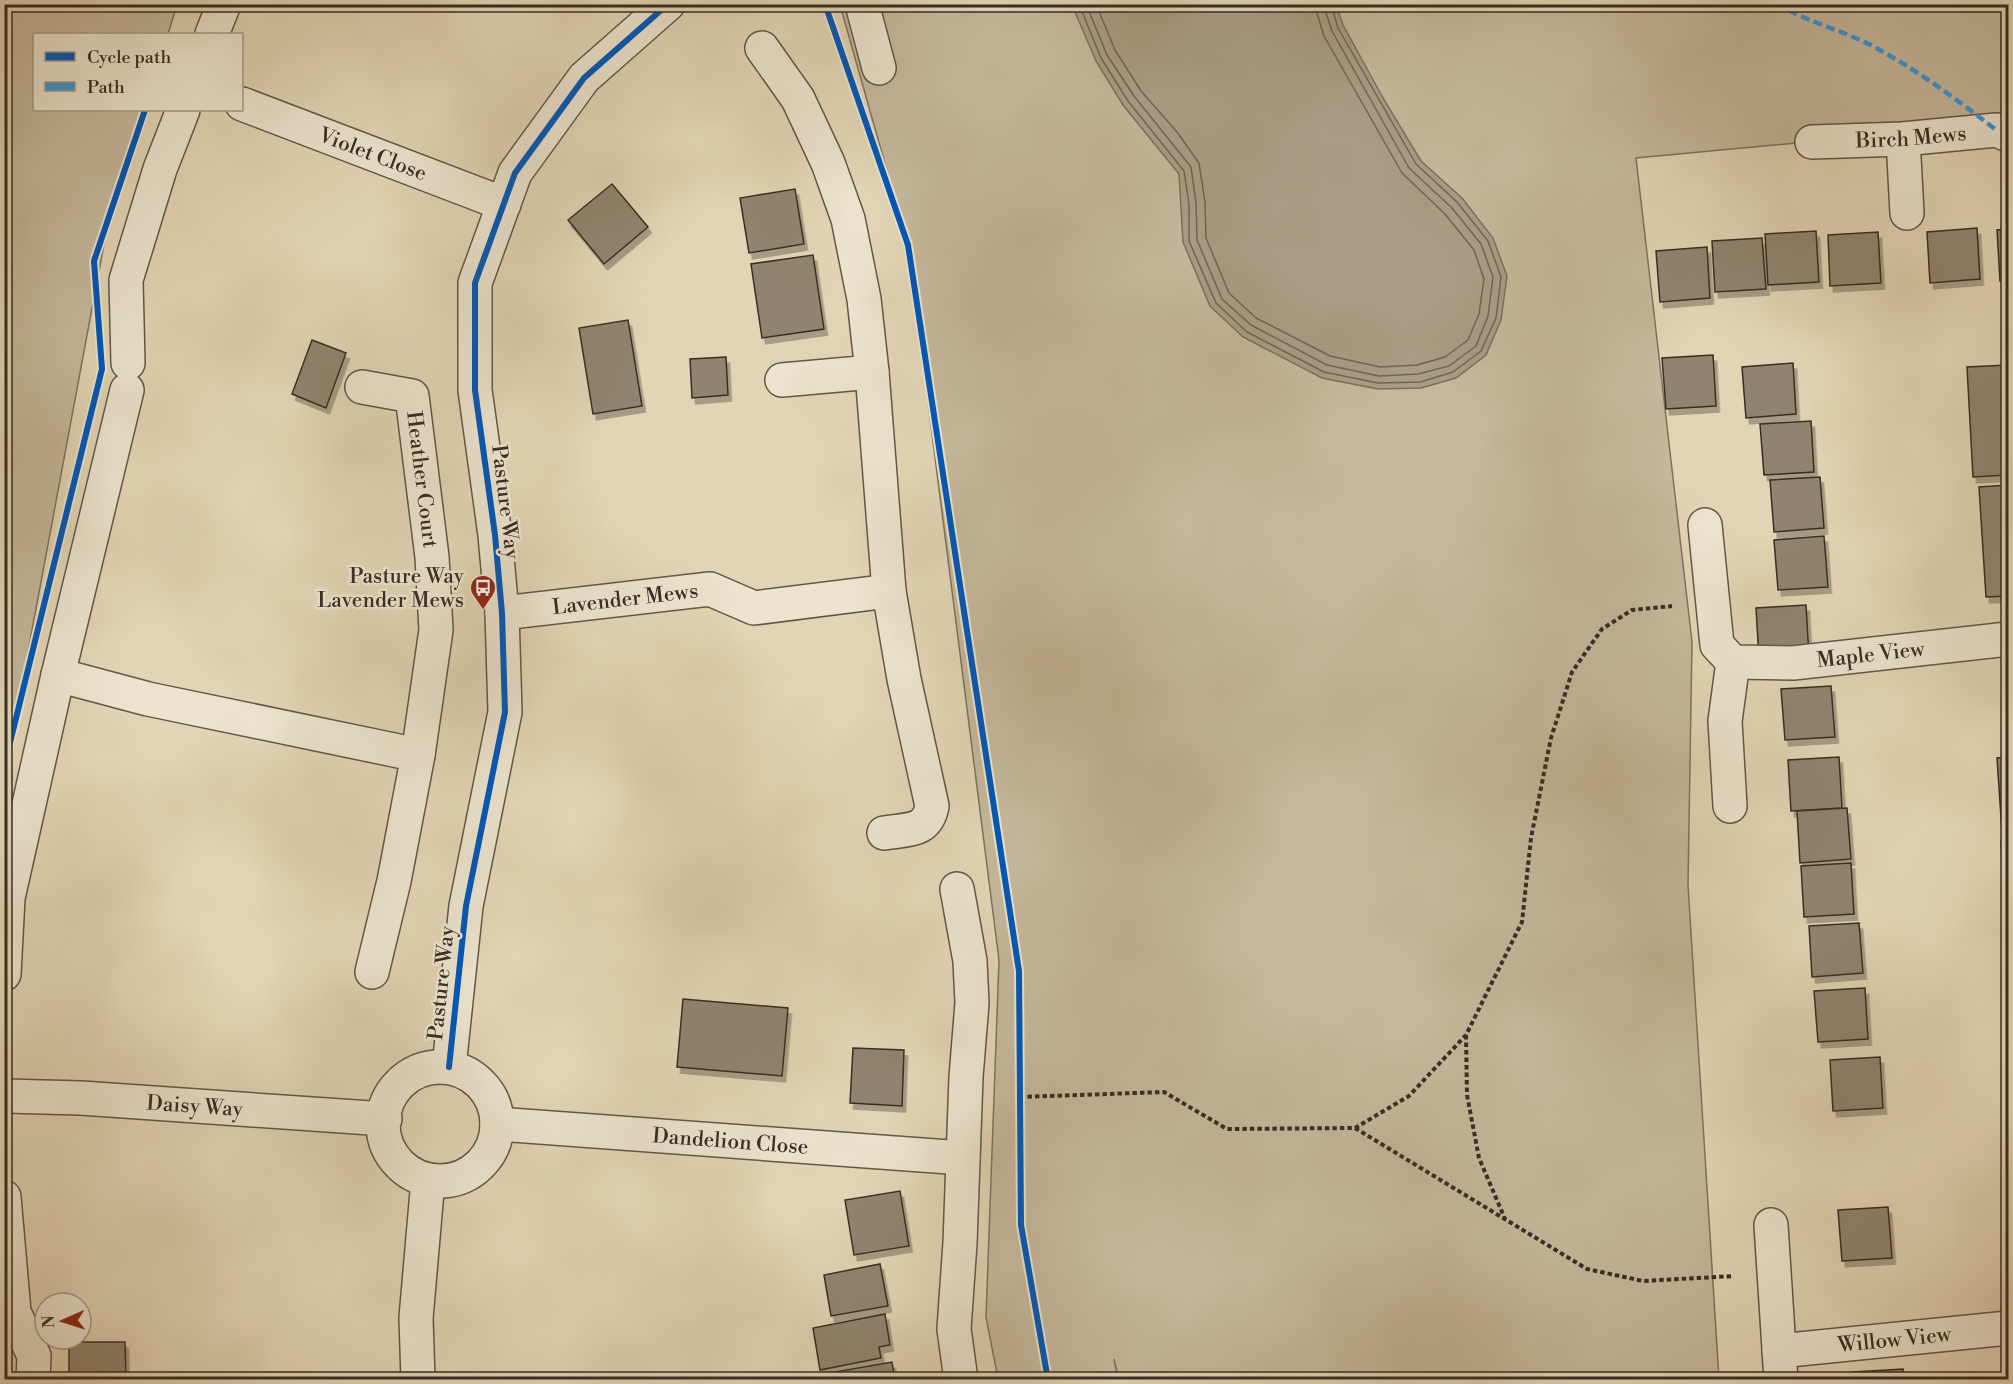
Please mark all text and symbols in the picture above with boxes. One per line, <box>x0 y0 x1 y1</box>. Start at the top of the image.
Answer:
legend <box>33 33 243 111</box>
text: Cycle path <box>87 46 171 69</box>
text: Path <box>87 76 125 99</box>
street label: Birch Mews <box>1854 121 1967 155</box>
street label: Violet Close <box>314 122 430 187</box>
street label: Heather Court <box>400 410 443 550</box>
street label: Pasture Way <box>485 444 525 561</box>
place label: Pasture Way Lavender Mews <box>317 564 465 614</box>
bus stop icon: Pasture Way Lavender Mews <box>468 573 498 611</box>
street label: Lavender Mews <box>551 578 700 621</box>
street label: Maple View <box>1815 636 1927 674</box>
street label: Pasture Way <box>423 924 461 1042</box>
street label: Daisy Way <box>146 1091 244 1123</box>
street label: Dandelion Close <box>651 1123 809 1161</box>
north arrow <box>33 1291 93 1351</box>
text: N <box>39 1315 59 1329</box>
street label: Willow View <box>1836 1322 1953 1359</box>

